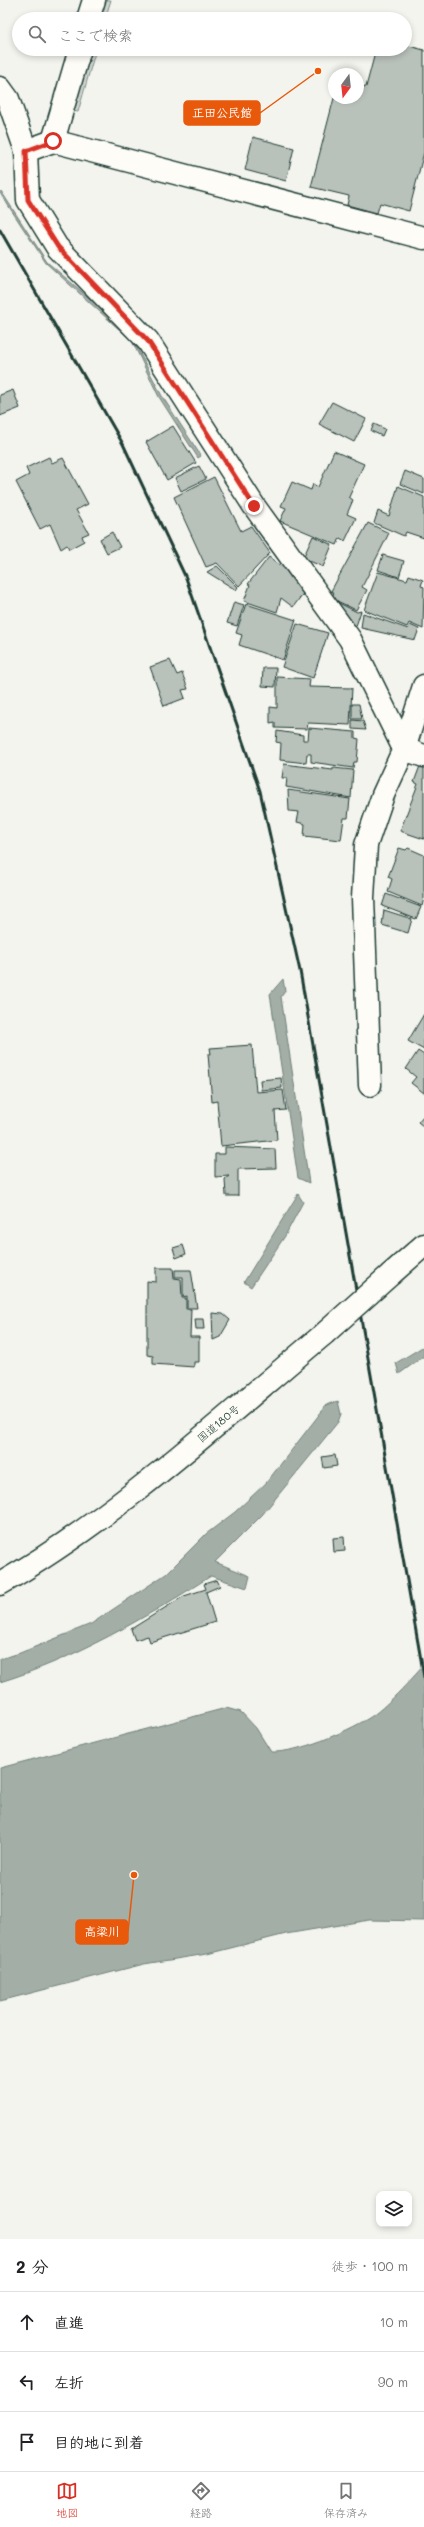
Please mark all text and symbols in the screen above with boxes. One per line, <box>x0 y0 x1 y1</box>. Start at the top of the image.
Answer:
search box <box>12 12 412 56</box>
icon: search <box>26 23 48 45</box>
text: ここで検索 <box>58 25 133 45</box>
north arrow <box>328 68 364 104</box>
callout: 正田公民館 <box>184 101 260 125</box>
text: 正田公民館 <box>192 104 252 120</box>
route start <box>44 132 62 150</box>
route end <box>245 497 263 515</box>
street label: 国道180号 <box>194 1401 242 1445</box>
callout: 高梁川 <box>76 1920 128 1944</box>
text: 高梁川 <box>84 1923 120 1939</box>
map controls <box>376 2191 412 2227</box>
button: layers <box>376 2191 412 2227</box>
text: 2 分 <box>16 2255 49 2277</box>
text: 徒歩 · 100 m <box>332 2257 408 2274</box>
icon: ahead <box>16 2311 38 2333</box>
text: 直進 <box>54 2312 84 2332</box>
text: 10 m <box>380 2313 408 2330</box>
icon: left <box>16 2371 38 2393</box>
text: 左折 <box>54 2372 84 2392</box>
text: 90 m <box>378 2373 408 2390</box>
icon: arrive <box>16 2431 38 2453</box>
text: 目的地に到着 <box>54 2432 144 2452</box>
tab: 地図 <box>56 2480 78 2520</box>
tab: 経路 <box>190 2480 212 2520</box>
tab: 保存済み <box>324 2480 368 2520</box>

